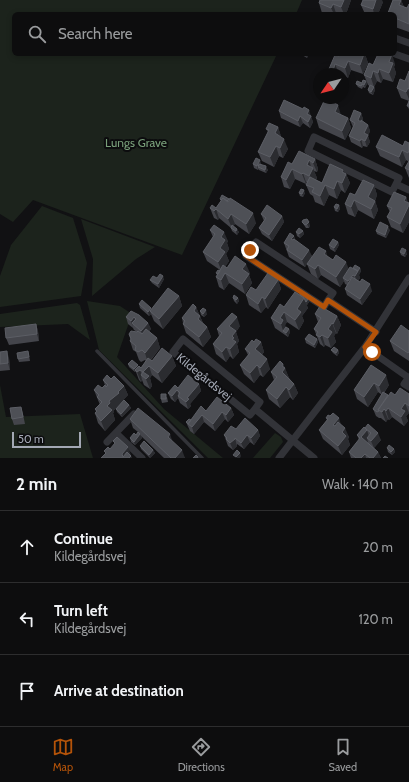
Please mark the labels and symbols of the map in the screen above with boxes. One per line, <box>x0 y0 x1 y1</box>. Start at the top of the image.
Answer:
north arrow <box>313 68 349 104</box>
park label: Lungs Grave <box>105 135 167 150</box>
route end <box>241 241 259 259</box>
route start <box>363 343 381 361</box>
street label: Kildegårdsvej <box>174 350 235 403</box>
scale bar <box>12 430 81 449</box>

